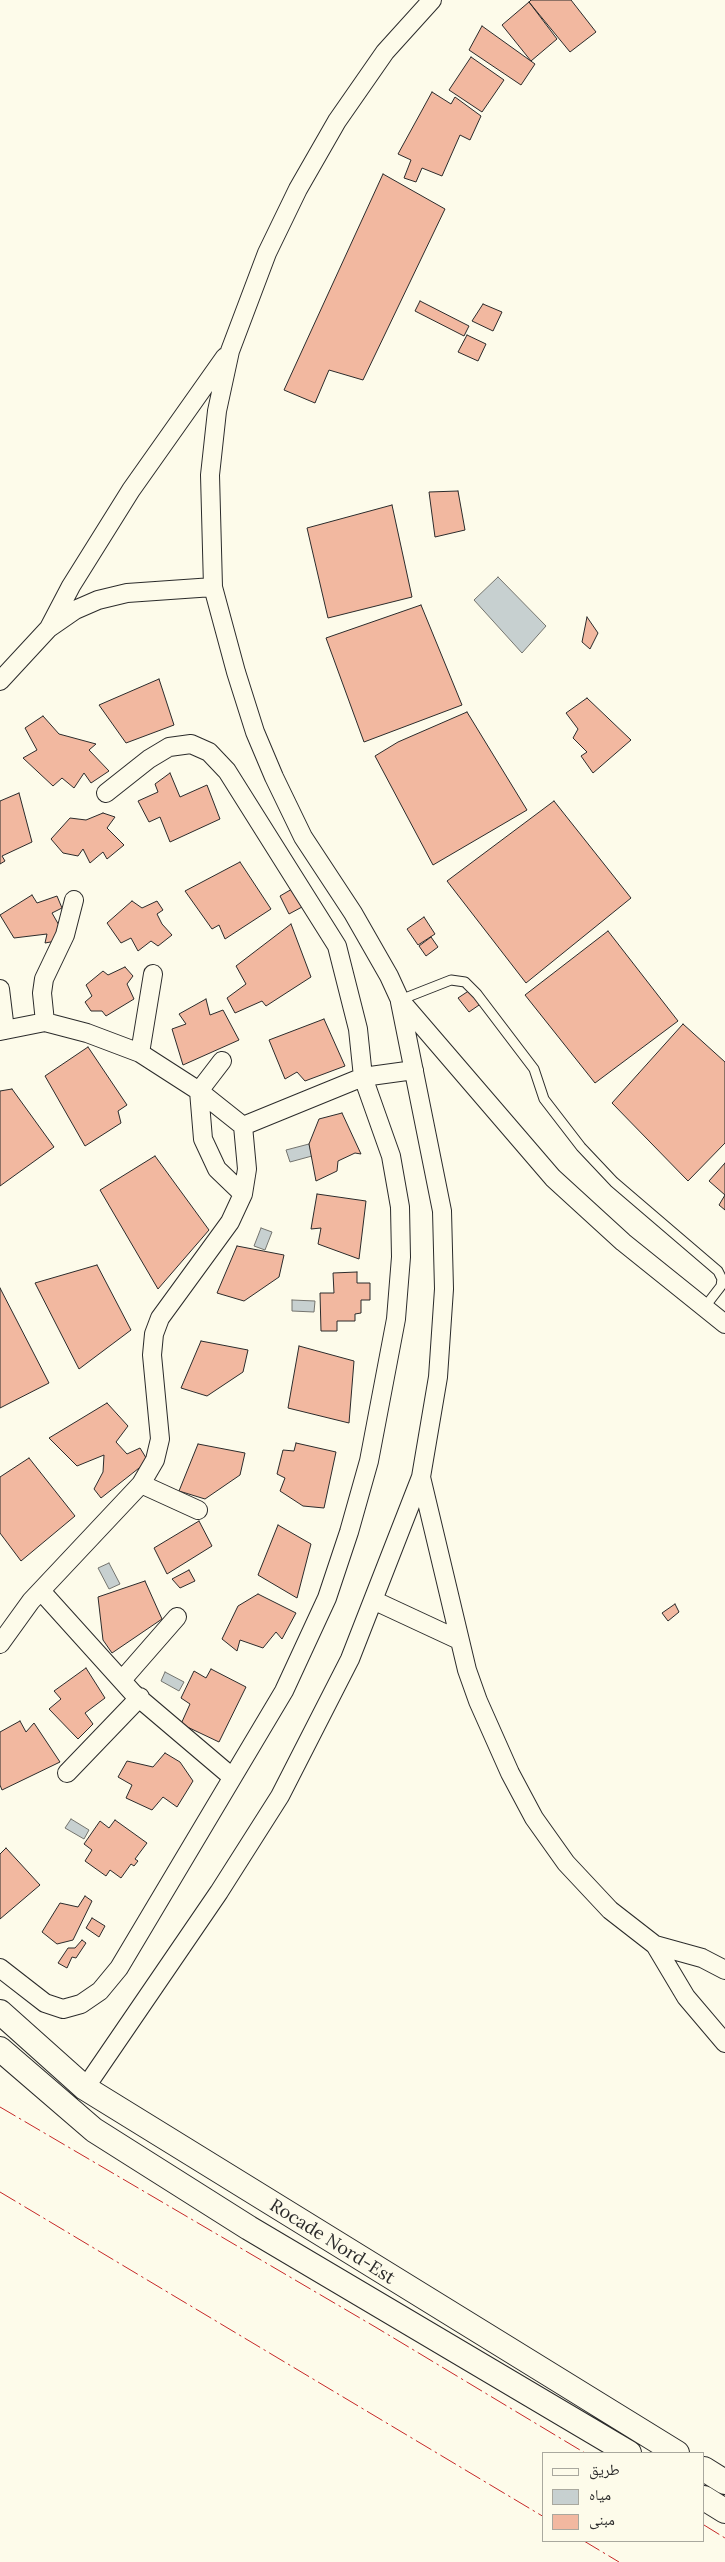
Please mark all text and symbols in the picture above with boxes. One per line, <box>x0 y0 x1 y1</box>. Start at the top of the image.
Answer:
street label: Rocade Nord-Est <box>266 2195 398 2289</box>
legend <box>542 2452 705 2542</box>
text: طريق <box>589 2460 620 2479</box>
text: مياه <box>589 2485 611 2504</box>
text: مبنى <box>589 2510 615 2529</box>

